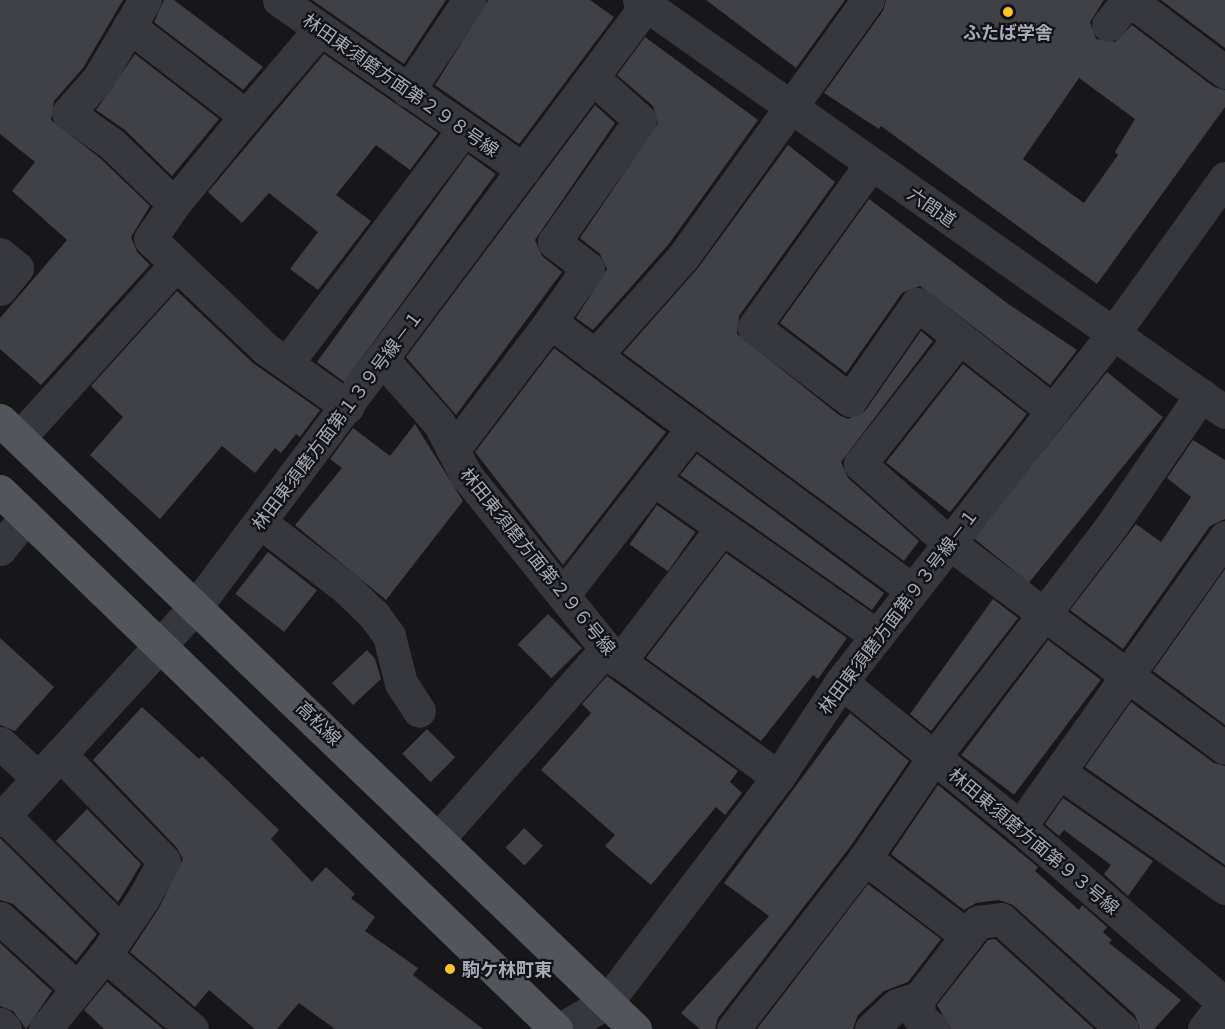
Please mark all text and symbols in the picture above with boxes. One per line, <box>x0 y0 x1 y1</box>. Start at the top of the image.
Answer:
marker: ふたば学舎 <box>1001 5 1015 19</box>
street label: 林田東須磨方面第２９８号線 <box>299 9 503 161</box>
place label: ふたば学舎 <box>963 21 1053 43</box>
street label: 六間道 <box>904 183 960 231</box>
street label: 林田東須磨方面第１３９号線－１ <box>247 306 427 534</box>
street label: 林田東須磨方面第２９６号線 <box>456 463 620 659</box>
street label: 林田東須磨方面第９３号線－１ <box>814 504 982 718</box>
street label: 高松線 <box>292 696 346 750</box>
street label: 林田東須磨方面第９３号線 <box>944 763 1124 919</box>
place label: 駒ケ林町東 <box>462 958 552 980</box>
marker: 駒ケ林町東 <box>443 962 457 976</box>

